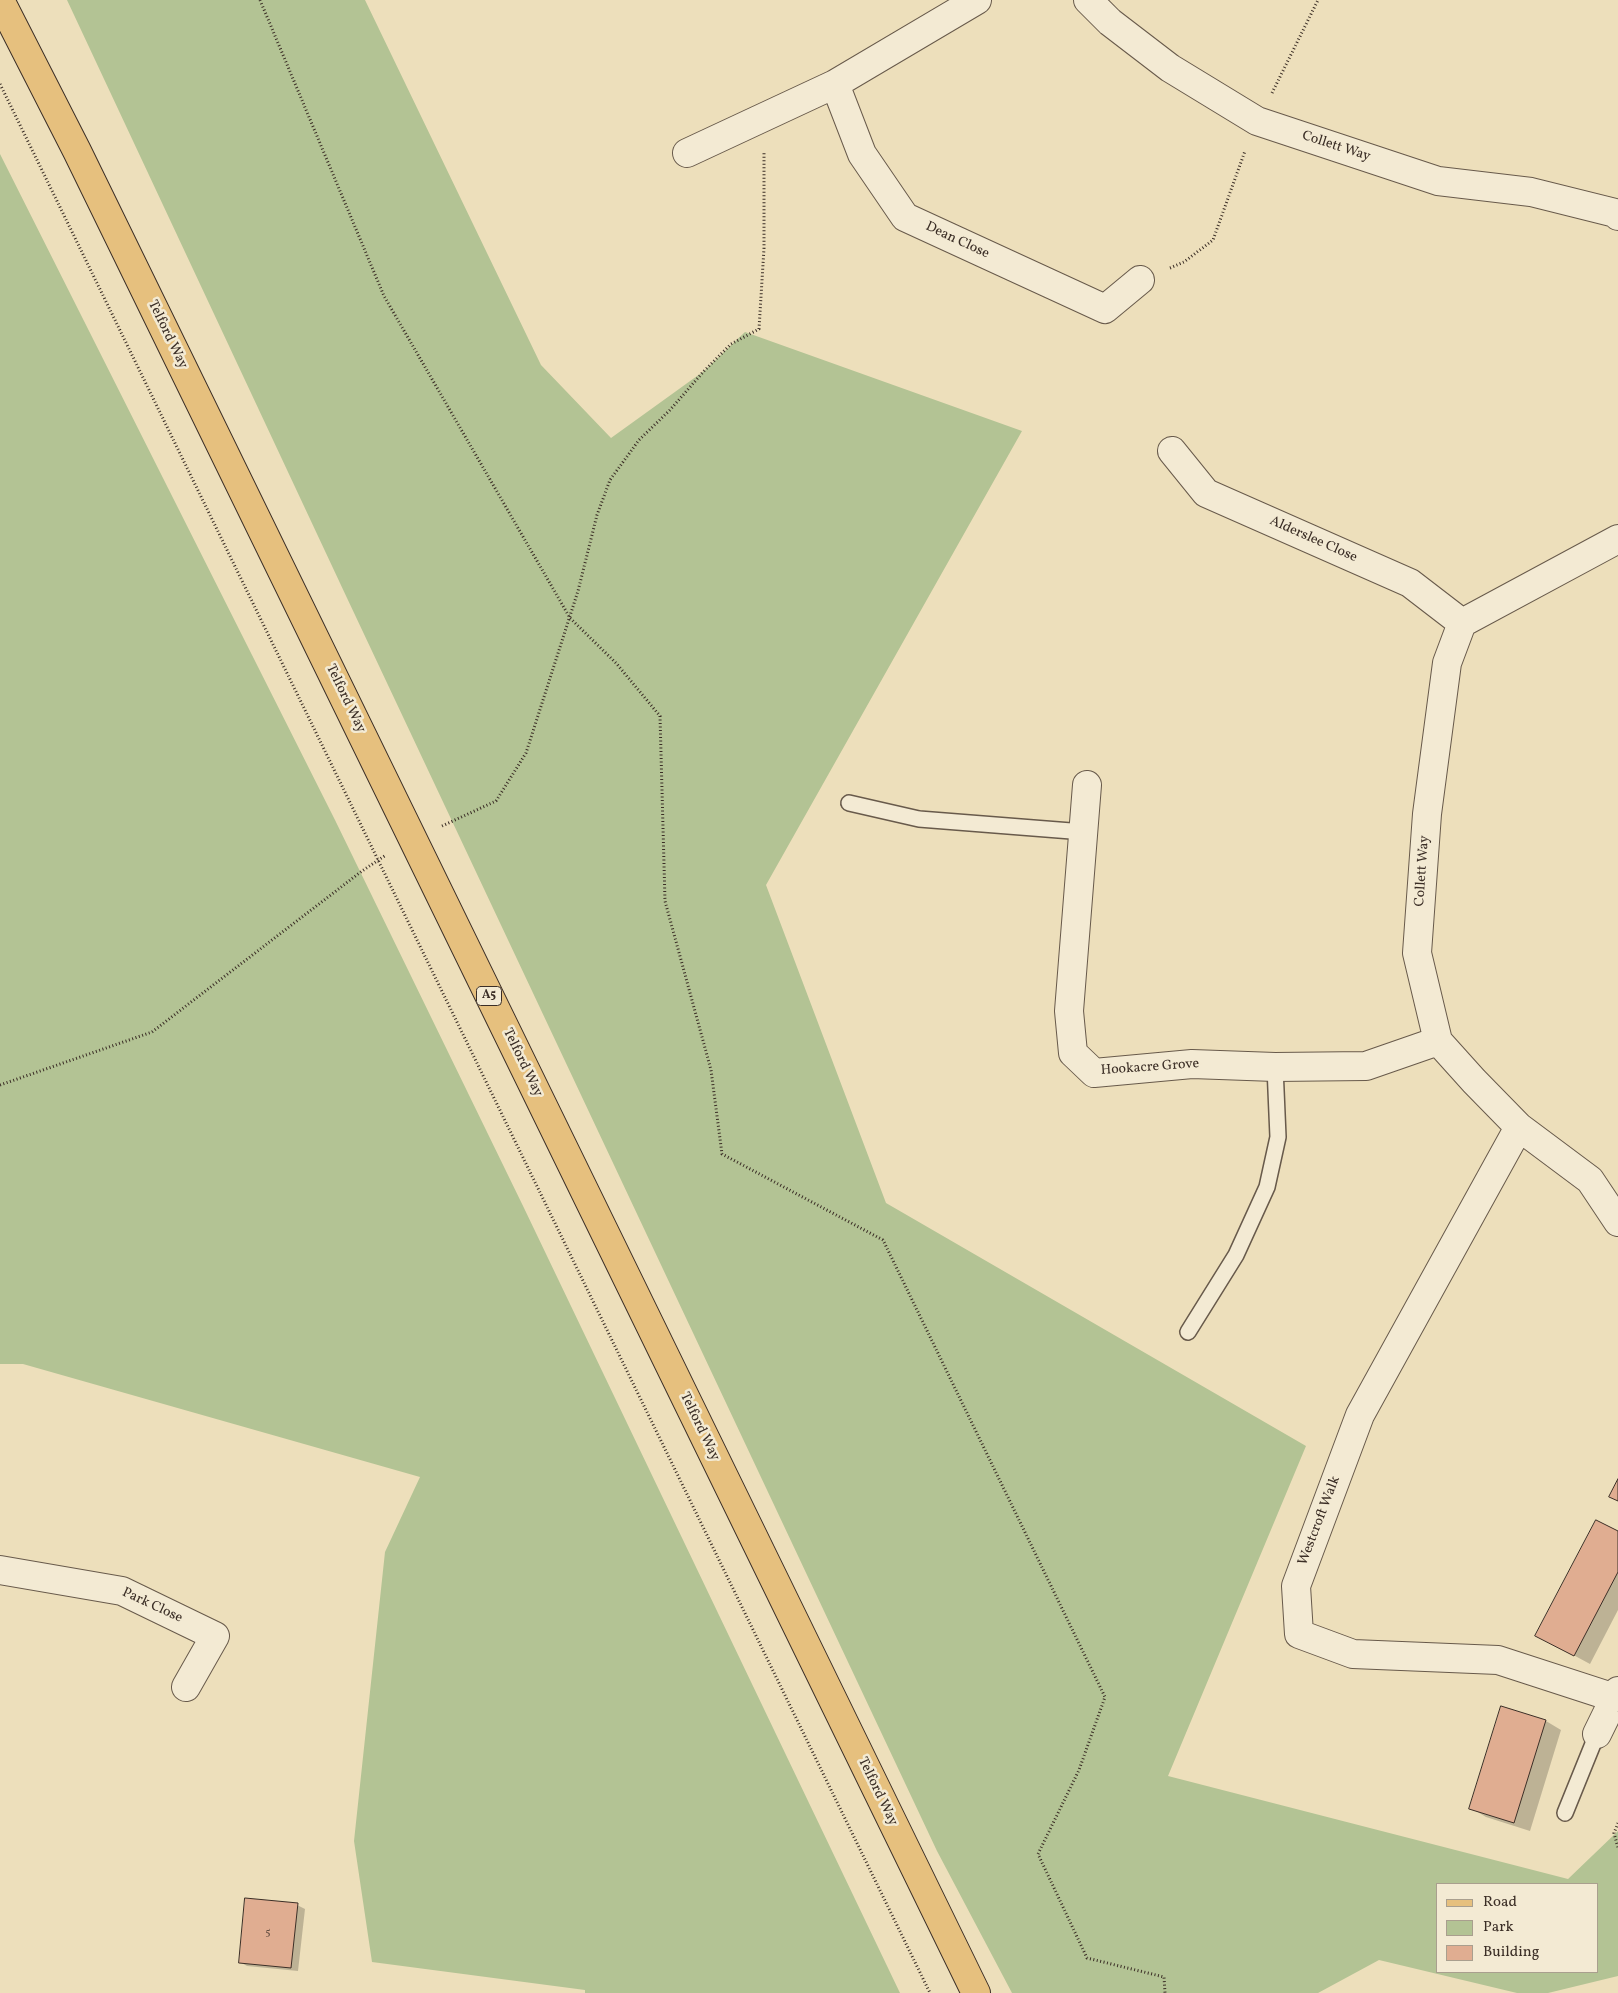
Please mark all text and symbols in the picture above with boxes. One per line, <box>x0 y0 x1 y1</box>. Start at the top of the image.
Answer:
street label: Collett Way <box>1300 128 1372 166</box>
street label: Dean Close <box>922 219 992 263</box>
street label: Telford Way <box>143 298 191 372</box>
street label: Alderslee Close <box>1267 513 1359 567</box>
street label: Telford Way <box>321 662 369 736</box>
street label: Collett Way <box>1412 835 1434 907</box>
road number: A5 <box>476 986 502 1006</box>
street label: Telford Way <box>498 1026 546 1100</box>
street label: Hookacre Grove <box>1100 1056 1200 1080</box>
street label: Telford Way <box>675 1390 723 1464</box>
street label: Westcroft Walk <box>1295 1474 1345 1568</box>
street label: Park Close <box>119 1585 185 1627</box>
street label: Telford Way <box>853 1755 901 1829</box>
legend <box>1436 1883 1598 1973</box>
text: Road <box>1483 1892 1517 1913</box>
text: Park <box>1483 1917 1514 1938</box>
house number: 5 <box>265 1926 271 1940</box>
text: Building <box>1483 1942 1539 1963</box>

